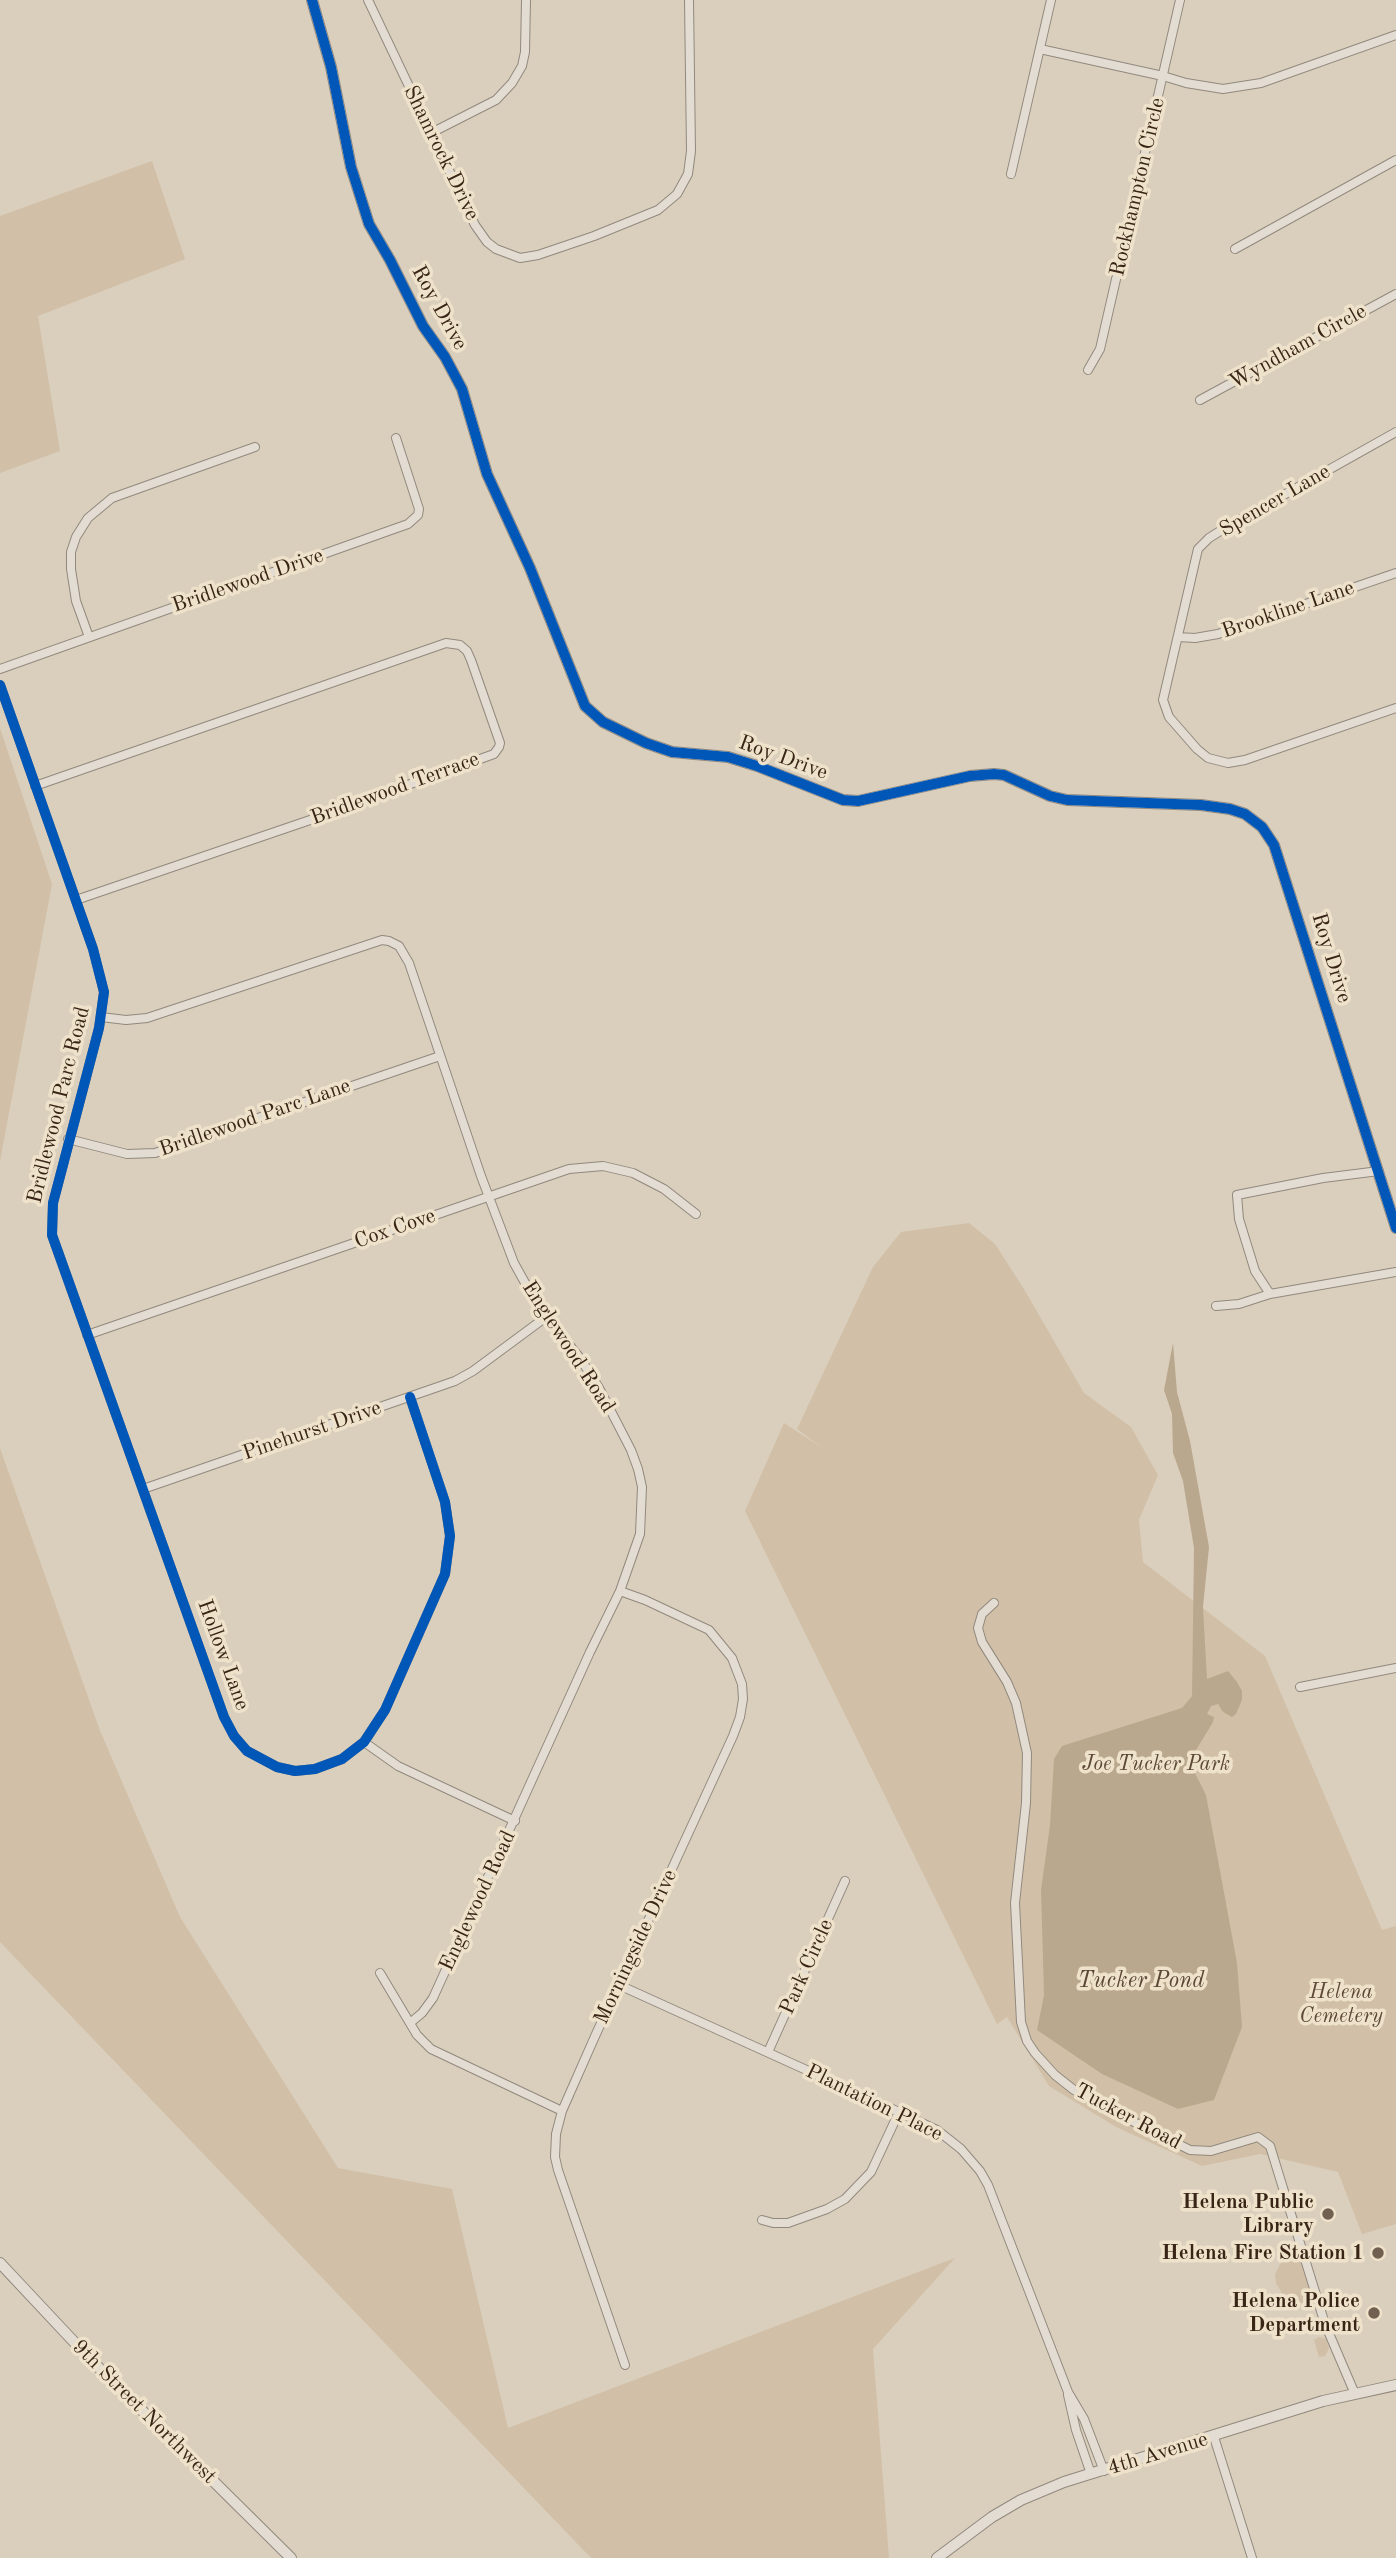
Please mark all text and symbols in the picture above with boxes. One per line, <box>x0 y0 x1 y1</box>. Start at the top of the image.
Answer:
street label: Shamrock Drive <box>397 81 485 225</box>
street label: Rockhampton Circle <box>1105 95 1171 279</box>
street label: Roy Drive <box>405 261 473 355</box>
street label: Wyndham Circle <box>1225 299 1371 395</box>
street label: Spencer Lane <box>1215 459 1335 543</box>
street label: Bridlewood Drive <box>169 543 327 619</box>
street label: Brookline Lane <box>1218 576 1358 644</box>
street label: Roy Drive <box>735 730 831 786</box>
street label: Bridlewood Terrace <box>307 747 483 831</box>
street label: Roy Drive <box>1305 910 1357 1006</box>
street label: Bridlewood Parc Road <box>22 1004 96 1206</box>
street label: Bridlewood Parc Lane <box>156 1073 354 1163</box>
street label: Cox Cove <box>351 1203 439 1255</box>
street label: Englewood Road <box>516 1276 620 1418</box>
street label: Pinehurst Drive <box>239 1395 385 1467</box>
street label: Hollow Lane <box>191 1596 255 1714</box>
park label: Joe Tucker Park <box>1082 1751 1230 1777</box>
street label: Englewood Road <box>434 1827 522 1975</box>
street label: Morningside Drive <box>589 1866 683 2028</box>
street label: Park Circle <box>775 1915 839 2019</box>
water label: Tucker Pond <box>1078 1967 1204 1995</box>
park label: Helena Cemetery <box>1299 1979 1383 2029</box>
street label: Plantation Place <box>801 2059 947 2147</box>
street label: Tucker Road <box>1070 2078 1186 2156</box>
place label: Helena Public Library <box>1182 2189 1314 2239</box>
marker: Helena Public Library <box>1320 2206 1336 2222</box>
place label: Helena Fire Station 1 <box>1161 2240 1364 2266</box>
marker: Helena Fire Station 1 <box>1370 2245 1386 2261</box>
place label: Helena Police Department <box>1232 2288 1360 2338</box>
marker: Helena Police Department <box>1366 2305 1382 2321</box>
street label: 9th Street Northwest <box>67 2335 221 2489</box>
street label: 4th Avenue <box>1105 2427 1211 2481</box>

